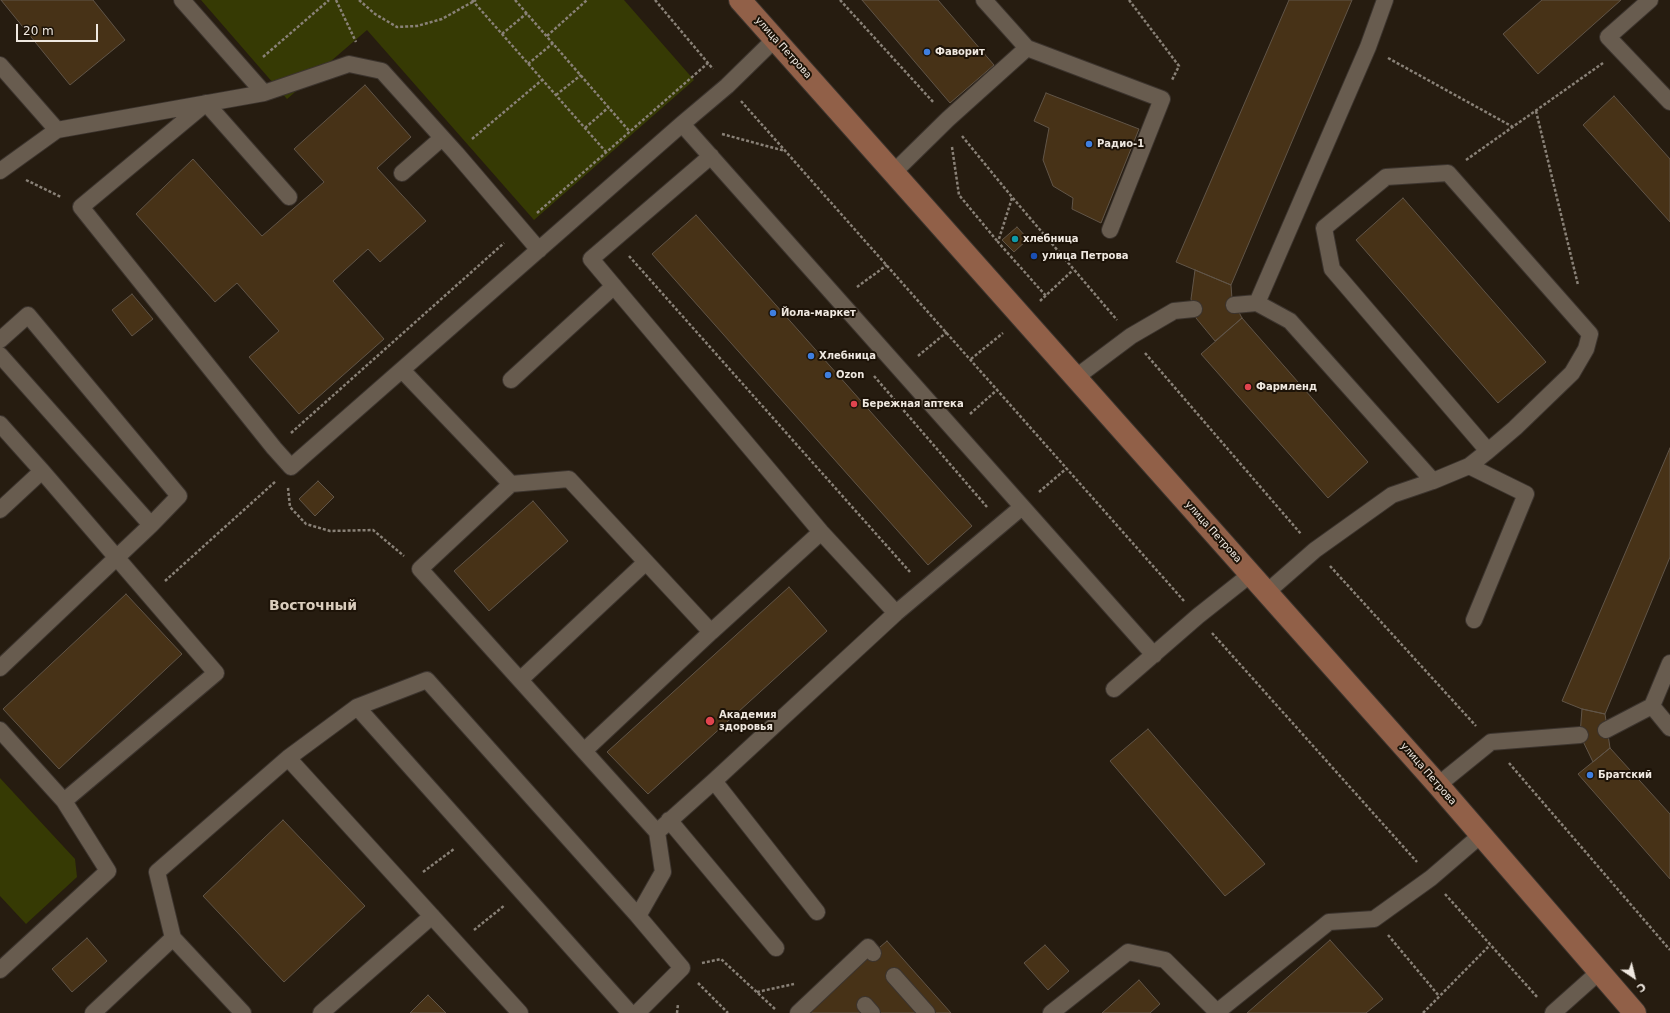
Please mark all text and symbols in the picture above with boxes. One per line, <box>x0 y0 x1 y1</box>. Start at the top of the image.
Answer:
street label: улица Петрова <box>752 15 814 81</box>
scale bar <box>18 16 100 42</box>
text: 20 m <box>23 24 54 38</box>
place label: Фаворит <box>935 46 985 58</box>
marker: Фаворит <box>922 47 932 57</box>
place label: Радио-1 <box>1097 138 1144 150</box>
marker: Радио-1 <box>1084 139 1094 149</box>
place label: хлебница <box>1023 233 1079 245</box>
marker: хлебница <box>1010 234 1020 244</box>
place label: улица Петрова <box>1042 250 1129 262</box>
marker: улица Петрова <box>1029 251 1039 261</box>
place label: Йола-маркет <box>781 307 856 319</box>
marker: Йола-маркет <box>768 308 778 318</box>
place label: Хлебница <box>819 350 876 362</box>
marker: Хлебница <box>806 351 816 361</box>
place label: Ozon <box>836 369 864 381</box>
marker: Ozon <box>823 370 833 380</box>
place label: Фармленд <box>1256 381 1317 393</box>
marker: Фармленд <box>1243 382 1253 392</box>
place label: Бережная аптека <box>862 398 964 410</box>
marker: Бережная аптека <box>849 399 859 409</box>
street label: улица Петрова <box>1182 499 1244 565</box>
district label: Восточный <box>269 598 357 614</box>
place label: Академия здоровья <box>719 709 777 732</box>
marker: Академия здоровья <box>704 715 716 727</box>
street label: улица Петрова <box>1398 740 1458 808</box>
place label: Братский <box>1598 769 1652 781</box>
marker: Братский <box>1585 770 1595 780</box>
north arrow <box>1614 957 1654 997</box>
text: С <box>1634 980 1648 995</box>

